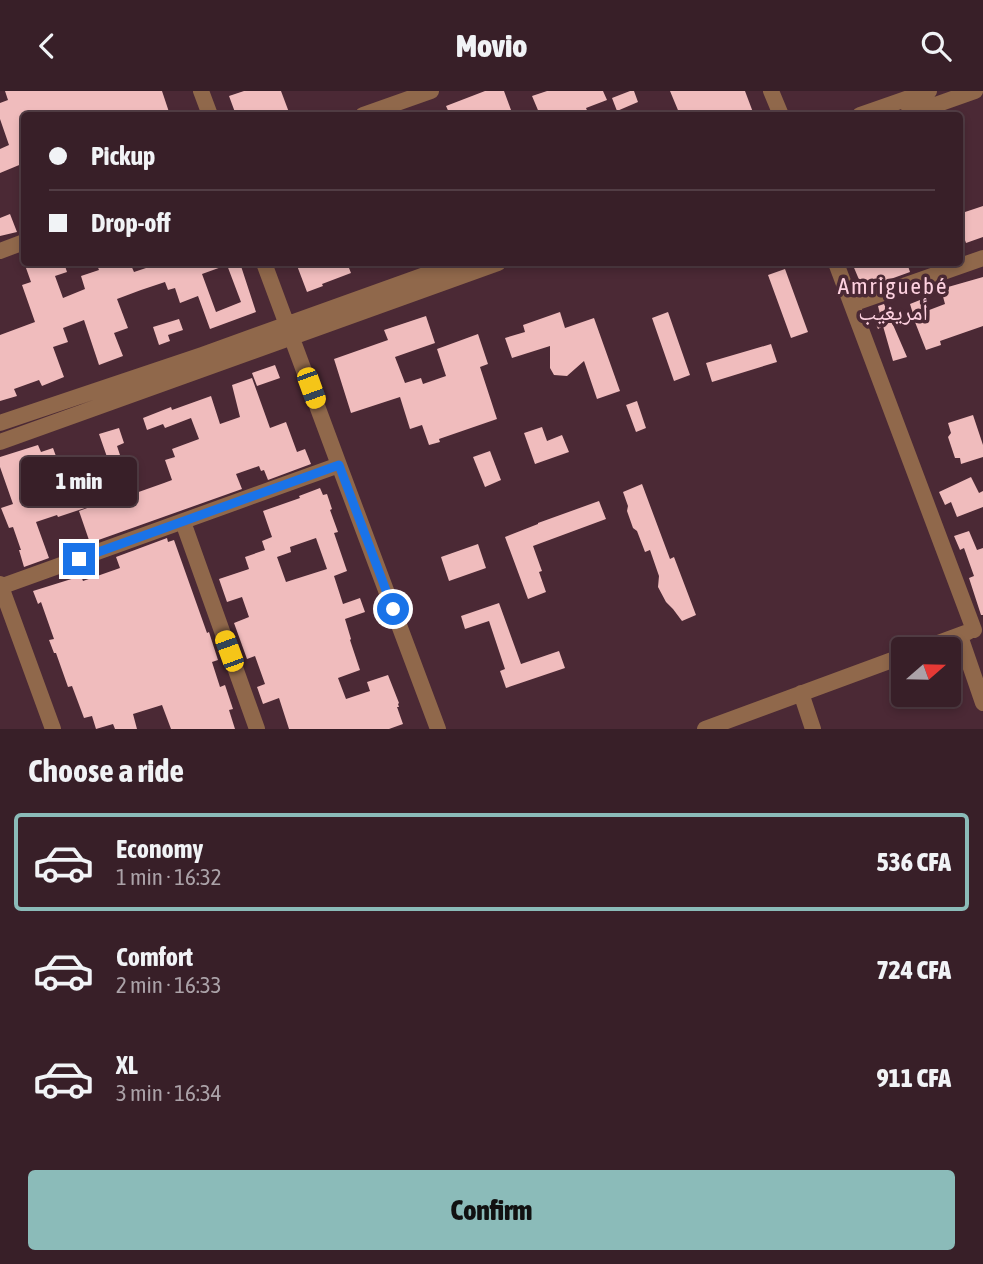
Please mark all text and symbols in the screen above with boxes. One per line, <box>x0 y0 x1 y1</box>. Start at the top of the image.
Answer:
icon: back <box>28 27 66 65</box>
text: Movio <box>456 27 527 64</box>
icon: search <box>917 27 955 65</box>
text: Pickup <box>91 141 155 171</box>
text: Drop-off <box>91 208 171 238</box>
district label: Amriguebé أمريغيب <box>838 273 948 326</box>
car <box>294 365 329 411</box>
callout: 1 min <box>21 457 137 507</box>
text: 1 min <box>56 468 102 494</box>
route end <box>63 543 95 575</box>
route start <box>377 593 409 625</box>
car <box>212 628 247 674</box>
north arrow <box>891 637 961 707</box>
map controls <box>891 637 961 707</box>
text: Choose a ride <box>28 752 184 789</box>
icon: car <box>32 831 95 894</box>
text: Economy <box>116 834 203 864</box>
text: 536 CFA <box>876 847 951 877</box>
text: 1 min · 16:32 <box>116 864 222 890</box>
icon: car <box>32 939 95 1002</box>
text: Comfort <box>116 942 193 972</box>
text: 724 CFA <box>876 955 951 985</box>
text: 2 min · 16:33 <box>116 972 222 998</box>
icon: car <box>32 1047 95 1110</box>
text: XL <box>116 1050 138 1080</box>
text: 911 CFA <box>876 1063 951 1093</box>
text: 3 min · 16:34 <box>116 1080 222 1106</box>
button: Confirm <box>28 1170 955 1250</box>

